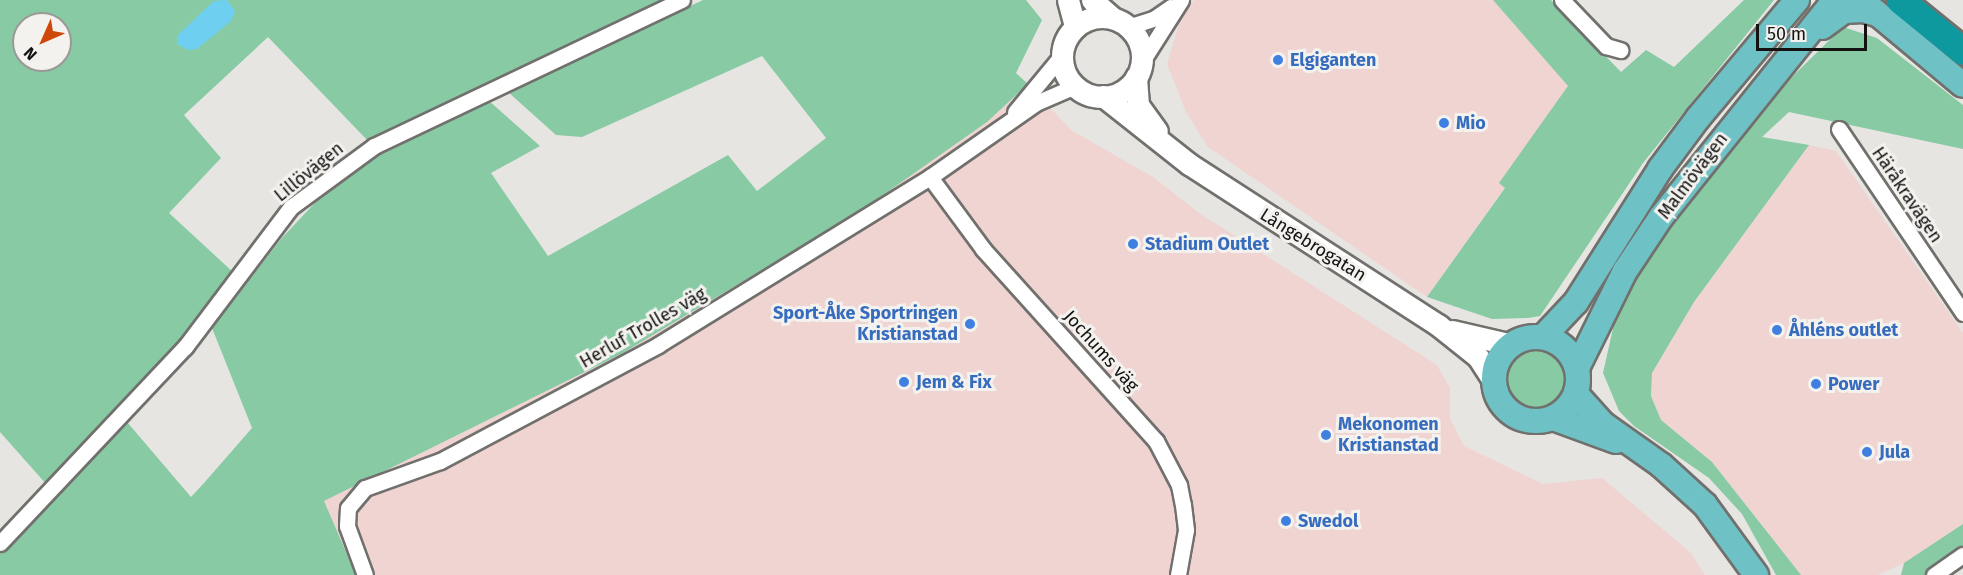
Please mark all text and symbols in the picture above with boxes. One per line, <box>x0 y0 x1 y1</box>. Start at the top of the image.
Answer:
north arrow <box>12 12 72 72</box>
scale bar <box>1759 12 1870 50</box>
text: 50 m <box>1767 23 1806 45</box>
text: N <box>20 43 41 64</box>
place label: Elgiganten <box>1290 49 1376 71</box>
marker: Elgiganten <box>1271 53 1285 67</box>
place label: Mio <box>1456 112 1486 134</box>
marker: Mio <box>1437 116 1451 130</box>
street label: Malmövägen <box>1654 129 1732 223</box>
street label: Lillövägen <box>270 138 348 206</box>
street label: Häråkravägen <box>1867 143 1947 247</box>
street label: Långebrogatan <box>1256 204 1370 286</box>
place label: Stadium Outlet <box>1145 233 1269 255</box>
marker: Stadium Outlet <box>1126 237 1140 251</box>
street label: Herluf Trolles väg <box>576 283 710 373</box>
place label: Sport-Åke Sportringen Kristianstad <box>773 303 958 346</box>
street label: Jochums väg <box>1059 306 1143 396</box>
marker: Sport-Åke Sportringen Kristianstad <box>963 317 977 331</box>
place label: Åhléns outlet <box>1789 319 1898 341</box>
marker: Åhléns outlet <box>1770 323 1784 337</box>
place label: Jem & Fix <box>916 371 992 393</box>
place label: Power <box>1828 373 1879 395</box>
marker: Jem & Fix <box>897 375 911 389</box>
marker: Power <box>1809 377 1823 391</box>
place label: Mekonomen Kristianstad <box>1338 414 1439 456</box>
marker: Mekonomen Kristianstad <box>1319 428 1333 442</box>
place label: Jula <box>1879 441 1910 463</box>
marker: Jula <box>1860 445 1874 459</box>
place label: Swedol <box>1298 510 1358 532</box>
marker: Swedol <box>1279 514 1293 528</box>

